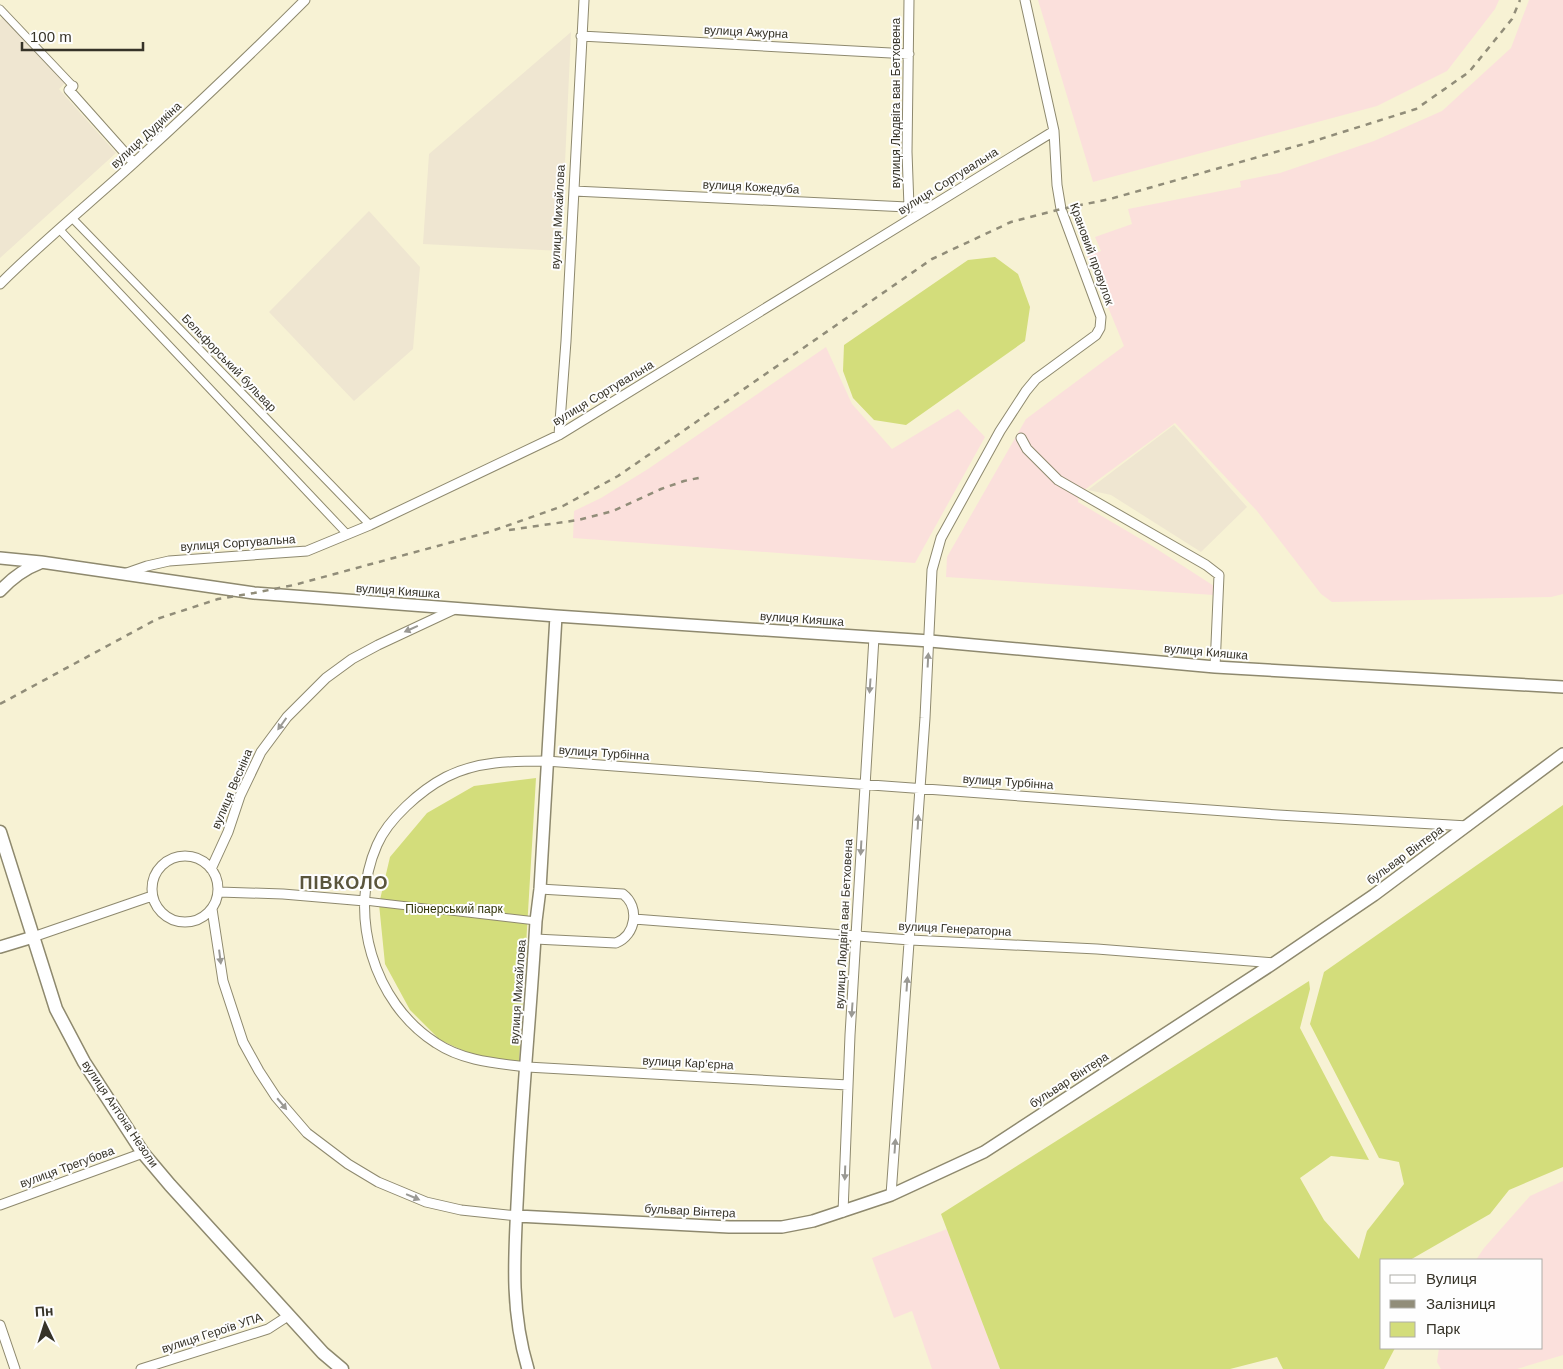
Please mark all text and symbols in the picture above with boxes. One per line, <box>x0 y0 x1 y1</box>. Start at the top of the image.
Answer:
street label: вулиця Людвіга ван Бетховена <box>889 18 903 188</box>
scale bar <box>22 20 144 52</box>
street label: вулиця Ажурна <box>704 23 789 41</box>
text: 100 m <box>30 28 72 45</box>
street label: вулиця Дудикіна <box>108 99 184 171</box>
street label: вулиця Сортувальна <box>895 144 1001 217</box>
street label: вулиця Михайлова <box>548 164 568 270</box>
street label: вулиця Кожедуба <box>702 177 800 197</box>
street label: Крановий провулок <box>1067 201 1117 308</box>
street label: Бельфорський бульвар <box>179 311 279 415</box>
street label: вулиця Сортувальна <box>550 357 656 429</box>
street label: вулиця Сортувальна <box>180 532 296 554</box>
street label: вулиця Кияшка <box>355 581 441 601</box>
street label: вулиця Кияшка <box>759 609 845 629</box>
one-way arrow <box>404 626 418 634</box>
street label: вулиця Кияшка <box>1163 641 1249 663</box>
one-way arrow <box>925 652 933 668</box>
one-way arrow <box>866 678 874 694</box>
one-way arrow <box>276 717 287 730</box>
street label: вулиця Турбінна <box>558 743 650 763</box>
street label: вулиця Весніна <box>209 747 255 831</box>
street label: вулиця Турбінна <box>962 772 1054 792</box>
one-way arrow <box>914 814 922 830</box>
street label: бульвар Вінтера <box>1364 822 1446 887</box>
street label: вулиця Людвіга ван Бетховена <box>833 838 855 1009</box>
one-way arrow <box>856 840 864 856</box>
district label: ПІВКОЛО <box>299 873 389 893</box>
park label: Піонерський парк <box>405 902 503 916</box>
street label: вулиця Генераторна <box>898 919 1012 939</box>
street label: вулиця Михайлова <box>507 939 529 1045</box>
one-way arrow <box>216 949 224 965</box>
one-way arrow <box>903 976 911 992</box>
one-way arrow <box>847 1002 855 1018</box>
street label: бульвар Вінтера <box>1027 1049 1111 1111</box>
street label: вулиця Кар’єрна <box>642 1054 734 1072</box>
street label: вулиця Антона Незоли <box>79 1058 161 1170</box>
one-way arrow <box>277 1098 288 1111</box>
one-way arrow <box>891 1138 899 1154</box>
street label: вулиця Трегубова <box>18 1143 116 1191</box>
one-way arrow <box>840 1165 848 1181</box>
one-way arrow <box>406 1193 420 1201</box>
street label: бульвар Вінтера <box>644 1202 736 1220</box>
legend <box>1380 1259 1543 1349</box>
text: Вулиця <box>1426 1270 1477 1287</box>
text: Залізниця <box>1426 1295 1496 1312</box>
north arrow <box>20 1299 70 1349</box>
text: Пн <box>34 1302 54 1320</box>
street label: вулиця Героїв УПА <box>160 1310 264 1356</box>
text: Парк <box>1426 1320 1460 1337</box>

